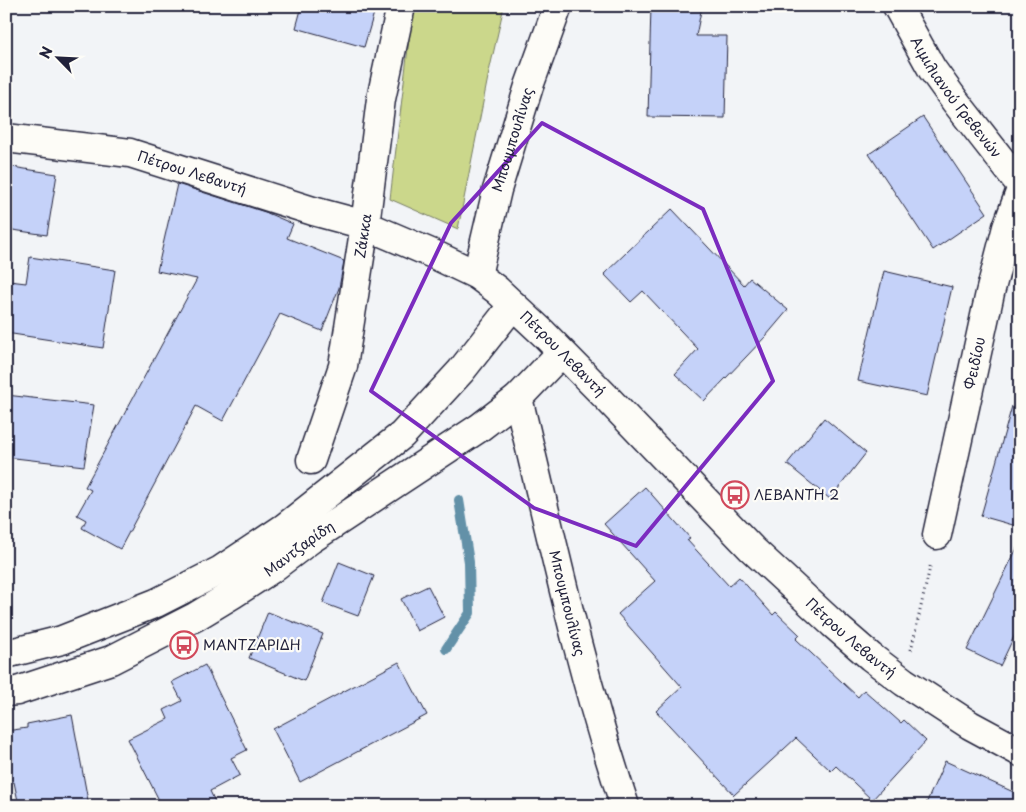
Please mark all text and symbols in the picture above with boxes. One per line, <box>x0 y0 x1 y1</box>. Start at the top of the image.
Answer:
north arrow <box>32 32 82 82</box>
street label: Αιμιλιανού Γρεβενών <box>906 33 1007 162</box>
text: N <box>34 43 58 62</box>
street label: Μπουμπουλίνας <box>486 85 538 194</box>
street label: Πέτρου Λεβαντή <box>135 145 249 199</box>
street label: Ζάκκα <box>349 212 376 260</box>
street label: Πέτρου Λεβαντή <box>516 306 611 401</box>
street label: Φειδίου <box>958 335 990 391</box>
bus stop icon: ΛΕΒΑΝΤΗ 2 <box>720 480 750 510</box>
place label: ΛΕΒΑΝΤΗ 2 <box>754 484 839 505</box>
street label: Μαντζαρίδη <box>259 515 338 581</box>
street label: Μπουμπουλίνας <box>544 548 591 658</box>
street label: Πέτρου Λεβαντή <box>801 593 901 683</box>
bus stop icon: ΜΑΝΤΖΑΡΙΔΗ <box>169 630 199 660</box>
place label: ΜΑΝΤΖΑΡΙΔΗ <box>203 634 301 655</box>

